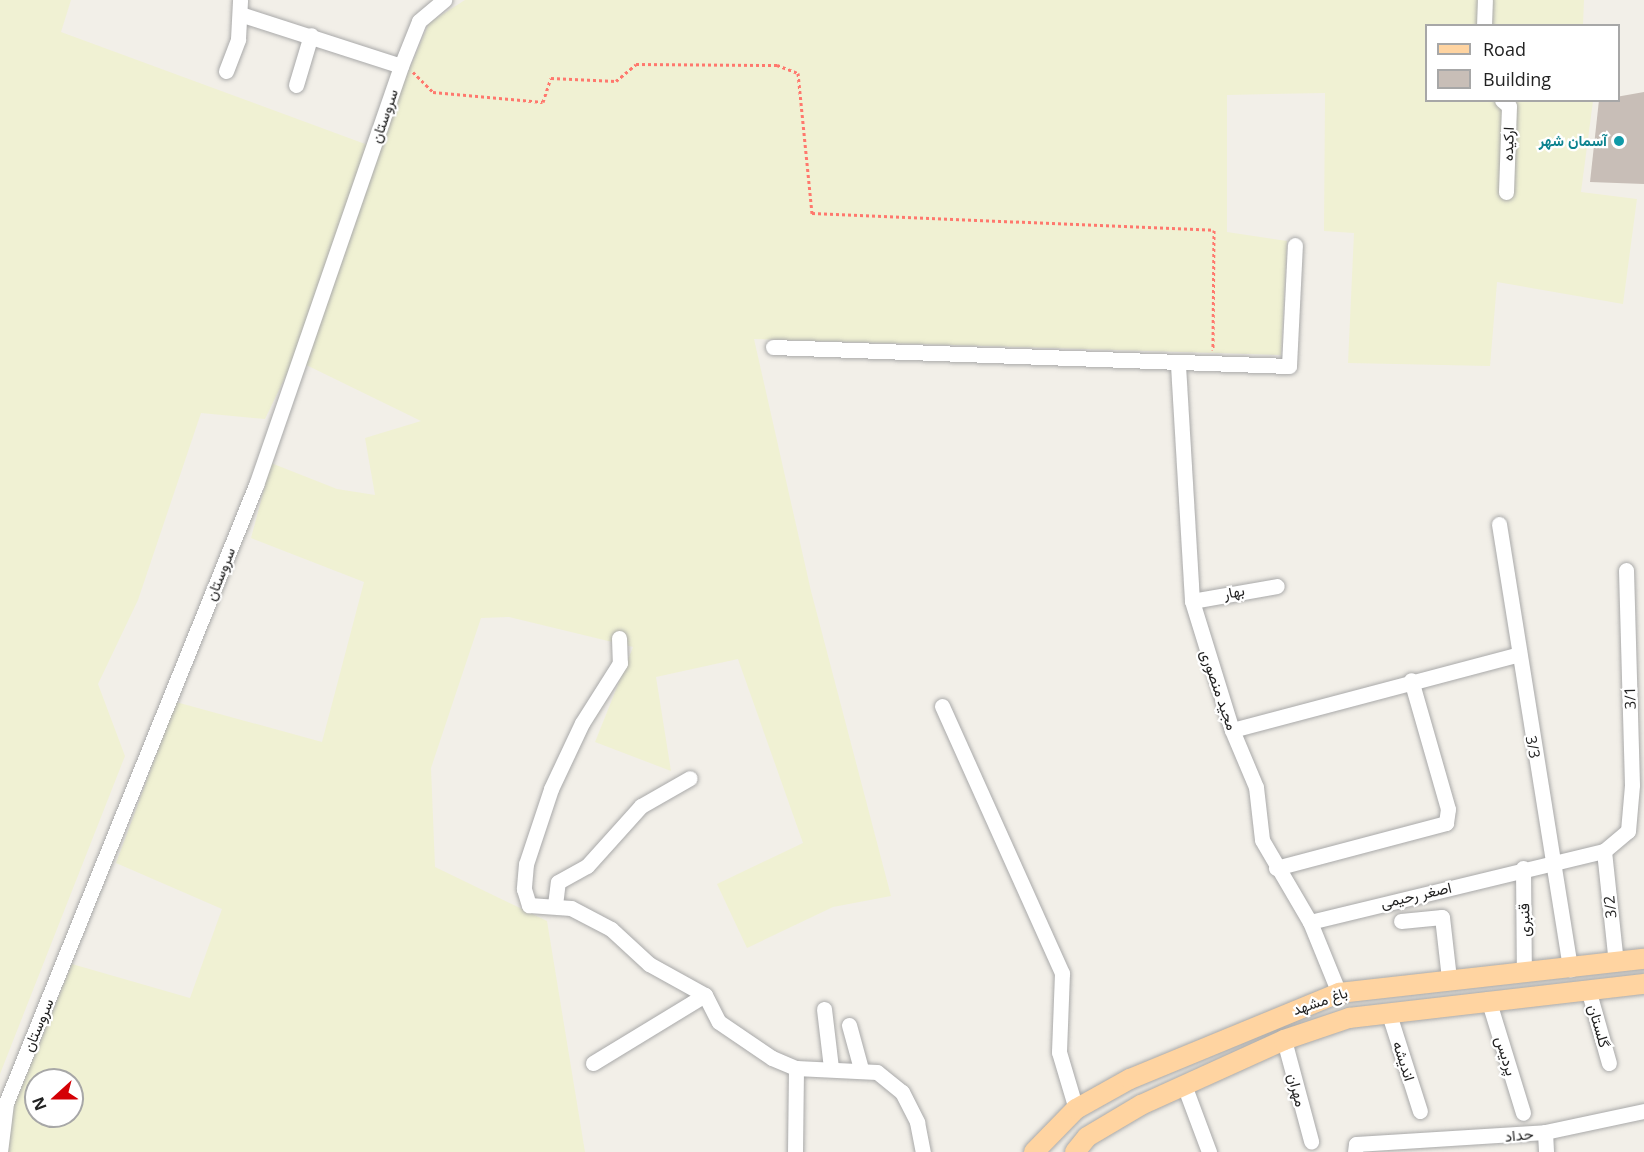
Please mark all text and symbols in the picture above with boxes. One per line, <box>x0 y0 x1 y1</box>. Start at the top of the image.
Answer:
legend <box>1425 24 1620 102</box>
text: Road <box>1483 37 1526 61</box>
text: Building <box>1483 67 1551 91</box>
street label: سروستان <box>366 87 402 145</box>
street label: ارکیده <box>1498 127 1518 161</box>
place label: آسمان شهر <box>1539 132 1607 150</box>
marker: آسمان شهر <box>1612 134 1626 148</box>
street label: سروستان <box>201 545 239 603</box>
street label: بهار <box>1222 581 1246 603</box>
street label: مجید منصوری <box>1197 647 1241 733</box>
street label: 3/1 <box>1621 686 1639 710</box>
street label: 3/3 <box>1522 734 1544 760</box>
street label: اصغر رحیمی <box>1379 878 1453 912</box>
street label: 3/2 <box>1600 895 1620 919</box>
street label: قنبری <box>1515 903 1533 937</box>
street label: باغ مشهد <box>1290 983 1350 1019</box>
street label: سروستان <box>19 996 57 1054</box>
street label: گلستان <box>1584 1002 1614 1050</box>
street label: پردیس <box>1492 1034 1520 1078</box>
street label: اندیشه <box>1389 1039 1419 1083</box>
north arrow <box>24 1068 84 1128</box>
street label: مهران <box>1284 1071 1310 1109</box>
text: N <box>26 1094 52 1114</box>
street label: حداد <box>1504 1125 1534 1145</box>

